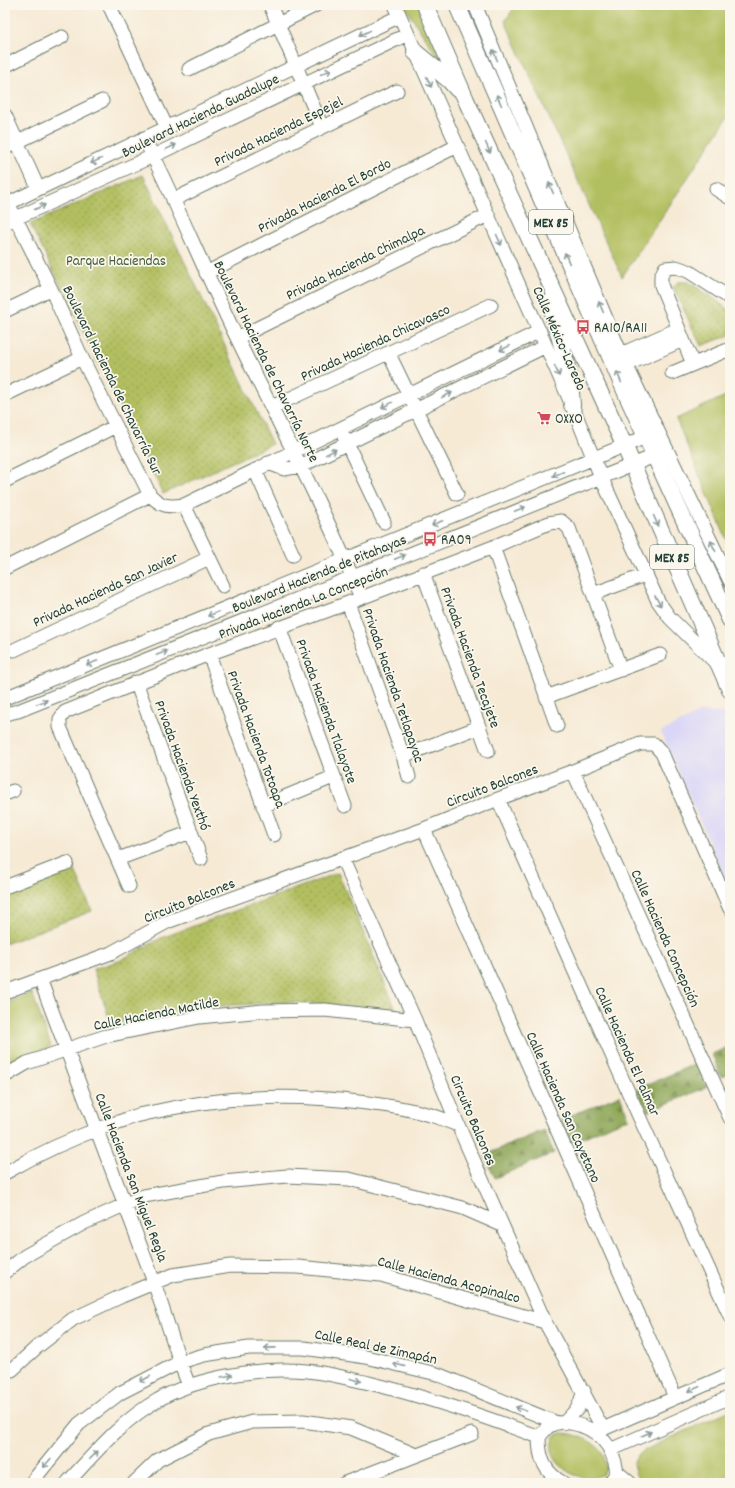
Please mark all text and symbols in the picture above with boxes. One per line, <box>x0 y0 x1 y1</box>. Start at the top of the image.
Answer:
one-way arrow <box>359 30 371 37</box>
one-way arrow <box>491 49 499 61</box>
one-way arrow <box>320 68 332 75</box>
street label: Boulevard Hacienda Guadalupe <box>118 69 284 165</box>
one-way arrow <box>426 76 433 88</box>
street label: Privada Hacienda Espejel <box>211 92 348 174</box>
one-way arrow <box>494 94 502 106</box>
one-way arrow <box>485 142 492 154</box>
one-way arrow <box>165 143 177 150</box>
street label: Privada Hacienda El Bordo <box>254 153 396 240</box>
one-way arrow <box>90 158 102 165</box>
one-way arrow <box>546 182 554 194</box>
one-way arrow <box>34 203 46 210</box>
road number: MEX 85 <box>529 210 573 234</box>
street label: Privada Hacienda Chimalpa <box>283 220 430 307</box>
one-way arrow <box>496 233 503 245</box>
park label: Parque Haciendas <box>66 251 166 273</box>
one-way arrow <box>563 252 570 264</box>
street label: Boulevard Hacienda de Chavarría Norte <box>207 257 324 467</box>
street label: Boulevard Hacienda de Chavarría Sur <box>56 282 167 480</box>
street label: Calle México-Laredo <box>525 283 591 395</box>
street label: Privada Hacienda Chicavasco <box>297 299 455 388</box>
one-way arrow <box>597 302 605 314</box>
place label: RA10/RA11 <box>594 318 647 340</box>
bus stop icon: RA10/RA11 <box>575 319 591 335</box>
one-way arrow <box>499 345 511 352</box>
one-way arrow <box>554 365 561 377</box>
one-way arrow <box>615 371 622 383</box>
one-way arrow <box>441 391 453 398</box>
one-way arrow <box>382 402 394 409</box>
place label: OXXO <box>555 409 583 431</box>
supermarket icon: OXXO <box>536 410 552 426</box>
one-way arrow <box>324 448 336 455</box>
one-way arrow <box>552 471 564 478</box>
one-way arrow <box>514 505 526 512</box>
one-way arrow <box>653 515 661 527</box>
one-way arrow <box>432 519 444 527</box>
street label: Boulevard Hacienda de Pitahayas <box>229 530 410 620</box>
place label: RA09 <box>441 530 472 552</box>
bus stop icon: RA09 <box>422 531 438 547</box>
one-way arrow <box>709 540 716 552</box>
road number: MEX 85 <box>650 545 694 569</box>
street label: Privada Hacienda San Javier <box>30 547 183 634</box>
one-way arrow <box>393 553 405 561</box>
street label: Privada Hacienda La Concepción <box>216 561 392 646</box>
street label: Privada Hacienda Tecajete <box>433 584 505 732</box>
one-way arrow <box>655 595 663 607</box>
street label: Privada Hacienda Tetlapayac <box>355 605 429 766</box>
one-way arrow <box>207 611 219 618</box>
street label: Privada Hacienda Tlalayote <box>289 636 362 787</box>
one-way arrow <box>156 649 168 656</box>
one-way arrow <box>87 659 99 667</box>
street label: Privada Hacienda Totoapa <box>220 668 291 812</box>
one-way arrow <box>35 697 47 705</box>
street label: Privada Hacienda Yexthó <box>147 697 215 834</box>
street label: Circuito Balcones <box>444 759 542 814</box>
street label: Calle Hacienda Concepción <box>624 866 705 1011</box>
street label: Circuito Balcones <box>141 874 239 930</box>
street label: Calle Hacienda El Palmar <box>588 983 665 1121</box>
street label: Calle Hacienda Matilde <box>92 992 221 1038</box>
street label: Calle Hacienda San Cayetano <box>519 1029 606 1187</box>
street label: Circuito Balcones <box>443 1072 501 1170</box>
street label: Calle Hacienda San Miguel Regla <box>88 1090 173 1266</box>
street label: Calle Hacienda Acopinalco <box>375 1251 523 1311</box>
street label: Calle Real de Zimapán <box>312 1324 439 1372</box>
one-way arrow <box>264 1344 277 1352</box>
one-way arrow <box>393 1361 406 1368</box>
one-way arrow <box>220 1372 233 1380</box>
one-way arrow <box>139 1376 151 1384</box>
one-way arrow <box>349 1377 362 1384</box>
one-way arrow <box>689 1386 701 1393</box>
one-way arrow <box>515 1404 527 1412</box>
one-way arrow <box>639 1430 651 1438</box>
one-way arrow <box>89 1450 99 1460</box>
one-way arrow <box>43 1457 51 1468</box>

